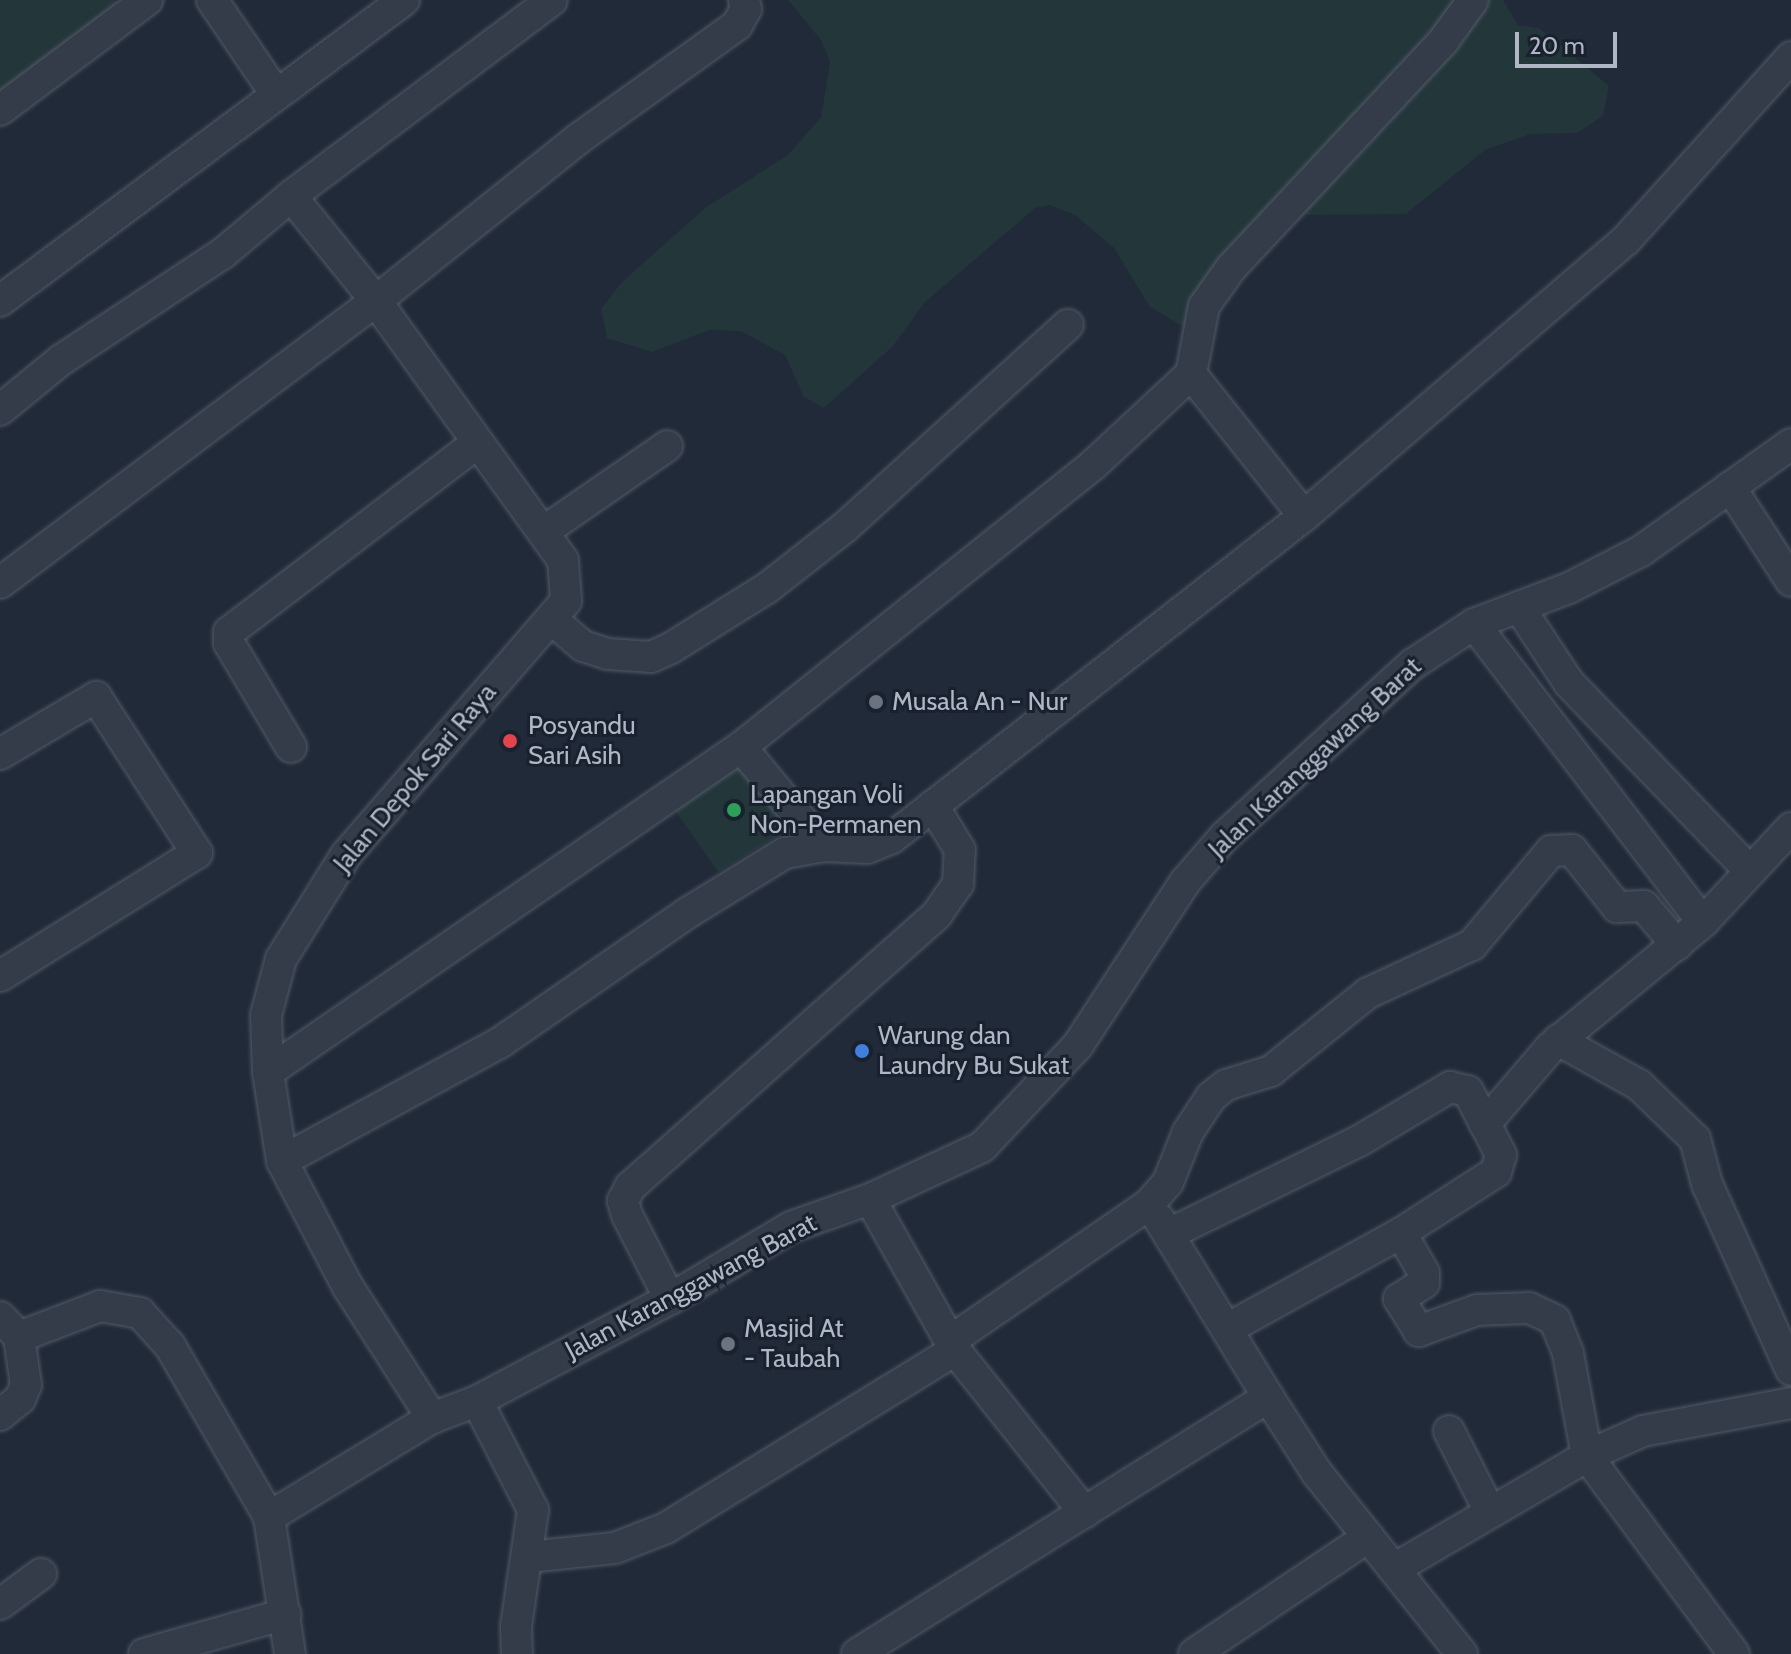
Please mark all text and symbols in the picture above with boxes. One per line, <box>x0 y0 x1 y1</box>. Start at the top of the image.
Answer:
scale bar <box>1519 16 1621 66</box>
text: 20 m <box>1529 31 1585 60</box>
street label: Jalan Karanggawang Barat <box>1202 651 1428 865</box>
street label: Jalan Depok Sari Raya <box>327 677 503 879</box>
place label: Musala An - Nur <box>892 686 1067 718</box>
marker: Musala An - Nur <box>867 693 885 711</box>
place label: Posyandu Sari Asih <box>528 710 636 772</box>
marker: Posyandu Sari Asih <box>499 730 521 752</box>
place label: Lapangan Voli Non-Permanen <box>750 779 922 840</box>
marker: Lapangan Voli Non-Permanen <box>725 801 743 819</box>
place label: Warung dan Laundry Bu Sukat <box>878 1020 1069 1082</box>
marker: Warung dan Laundry Bu Sukat <box>853 1042 871 1060</box>
street label: Jalan Karanggawang Barat <box>560 1208 822 1366</box>
place label: Masjid At - Taubah <box>744 1313 844 1374</box>
marker: Masjid At - Taubah <box>719 1335 737 1353</box>

